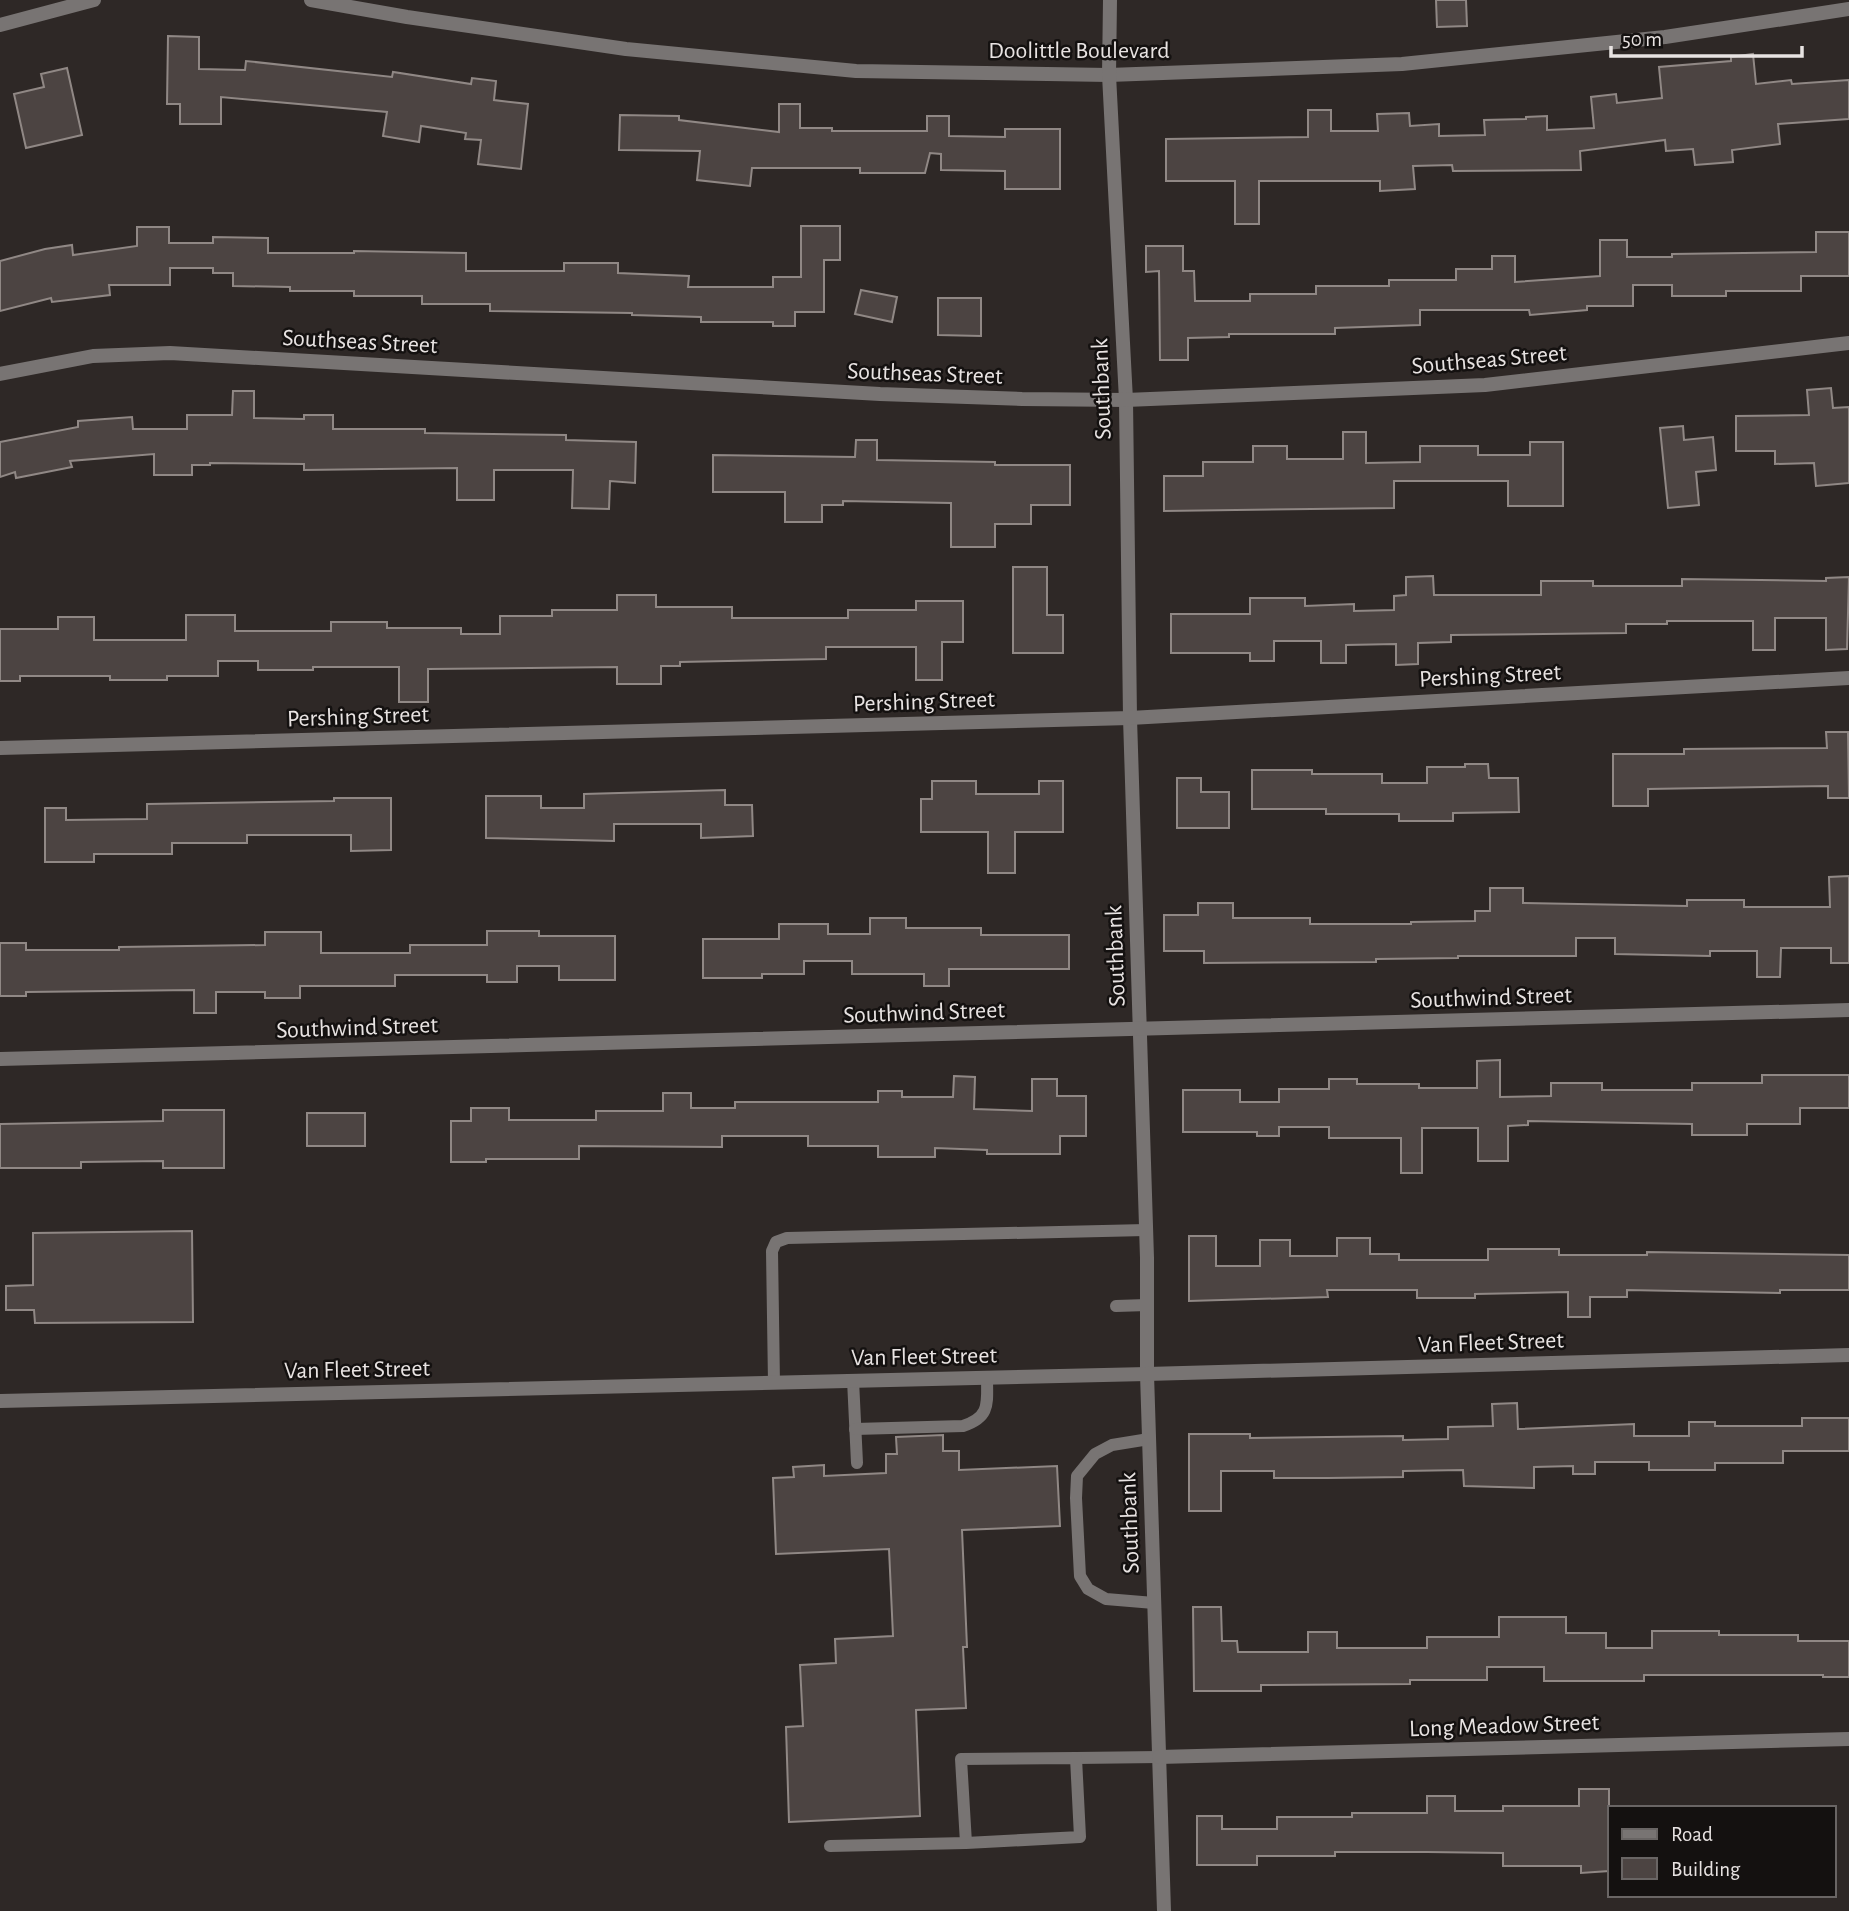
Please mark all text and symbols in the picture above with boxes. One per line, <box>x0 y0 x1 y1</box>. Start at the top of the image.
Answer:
scale bar <box>1611 14 1802 58</box>
text: 50 m <box>1622 29 1662 50</box>
street label: Doolittle Boulevard <box>988 39 1170 63</box>
street label: Southseas Street <box>282 326 438 358</box>
street label: Southbank <box>1088 338 1116 440</box>
street label: Southseas Street <box>1411 341 1568 379</box>
street label: Southseas Street <box>847 359 1003 389</box>
street label: Pershing Street <box>1419 660 1562 692</box>
street label: Pershing Street <box>853 688 996 716</box>
street label: Pershing Street <box>287 703 430 731</box>
street label: Southbank <box>1102 905 1130 1007</box>
street label: Southwind Street <box>1410 983 1573 1013</box>
street label: Southwind Street <box>843 998 1006 1028</box>
street label: Southwind Street <box>276 1013 439 1043</box>
street label: Van Fleet Street <box>1418 1328 1565 1358</box>
street label: Van Fleet Street <box>851 1344 998 1370</box>
street label: Van Fleet Street <box>284 1357 431 1383</box>
street label: Southbank <box>1116 1472 1144 1574</box>
street label: Long Meadow Street <box>1409 1711 1600 1741</box>
legend <box>1608 1806 1835 1897</box>
text: Road <box>1671 1824 1713 1845</box>
text: Building <box>1671 1859 1741 1880</box>

